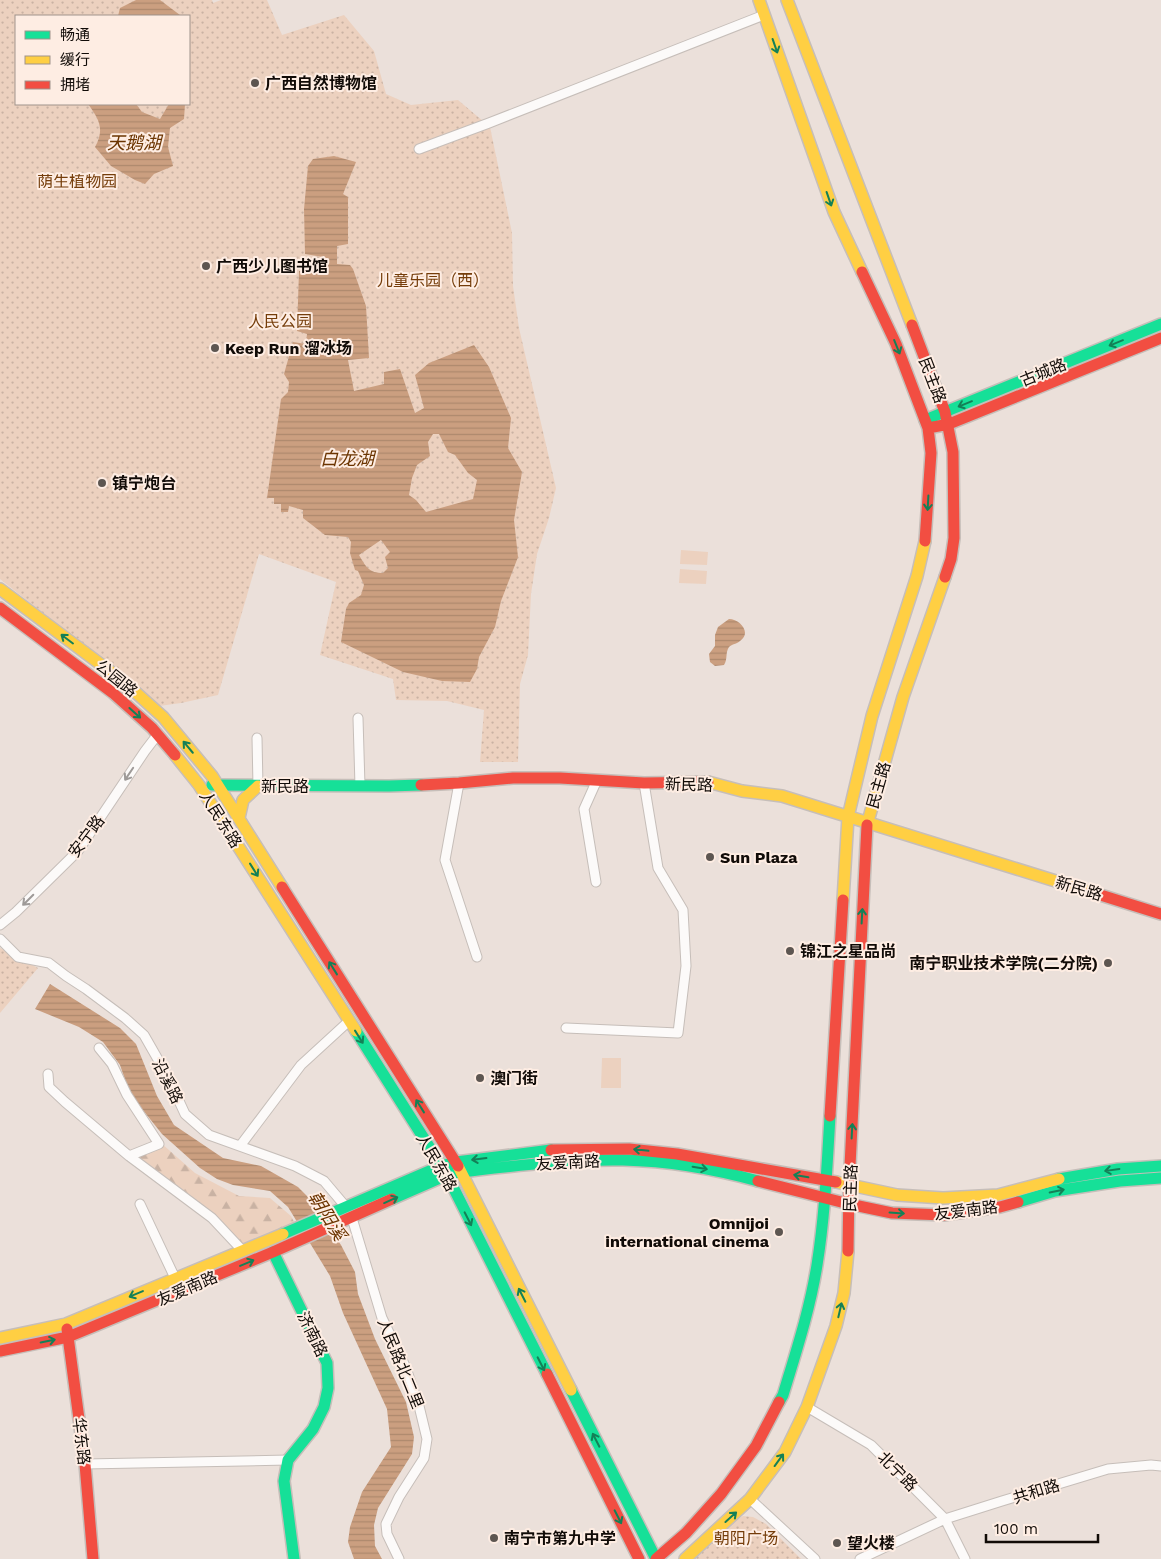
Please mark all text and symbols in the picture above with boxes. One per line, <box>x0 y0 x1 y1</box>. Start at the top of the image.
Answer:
legend <box>15 15 190 105</box>
text: 畅通 <box>60 26 90 44</box>
one-way arrow <box>771 38 780 53</box>
text: 缓行 <box>60 51 90 69</box>
place label: 广西自然博物馆 <box>265 74 377 93</box>
text: 拥堵 <box>60 76 90 94</box>
marker: 广西自然博物馆 <box>249 77 261 89</box>
water label: 天鹅湖 <box>107 132 164 153</box>
park label: 荫生植物园 <box>37 172 117 191</box>
one-way arrow <box>825 191 834 206</box>
place label: 广西少儿图书馆 <box>216 257 328 276</box>
marker: 广西少儿图书馆 <box>200 260 212 272</box>
park label: 儿童乐园（西） <box>377 271 489 290</box>
park label: 人民公园 <box>248 312 312 331</box>
one-way arrow <box>1109 338 1124 348</box>
place label: Keep Run 溜冰场 <box>225 339 352 358</box>
one-way arrow <box>893 339 902 354</box>
marker: Keep Run 溜冰场 <box>209 342 221 354</box>
street label: 民主路 <box>915 354 950 406</box>
street label: 古城路 <box>1017 355 1069 390</box>
one-way arrow <box>958 400 973 409</box>
water label: 白龙湖 <box>320 448 377 469</box>
place label: 镇宁炮台 <box>112 474 176 493</box>
marker: 镇宁炮台 <box>96 477 108 489</box>
one-way arrow <box>923 495 932 511</box>
one-way arrow <box>60 634 74 644</box>
street label: 公园路 <box>92 656 141 701</box>
one-way arrow <box>129 707 142 719</box>
one-way arrow <box>182 740 193 753</box>
street label: 民主路 <box>863 759 894 811</box>
one-way arrow <box>124 767 135 781</box>
street label: 新民路 <box>665 774 713 795</box>
street label: 新民路 <box>261 777 309 796</box>
street label: 人民东路 <box>196 787 246 851</box>
street label: 安宁路 <box>64 811 108 861</box>
place label: Sun Plaza <box>720 848 798 867</box>
marker: Sun Plaza <box>704 851 716 863</box>
one-way arrow <box>249 863 259 877</box>
street label: 新民路 <box>1053 872 1105 905</box>
one-way arrow <box>22 894 34 906</box>
one-way arrow <box>858 908 867 924</box>
place label: 锦江之星品尚 <box>800 942 896 961</box>
marker: 锦江之星品尚 <box>784 945 796 957</box>
place label: 南宁职业技术学院(二分院) <box>909 954 1098 973</box>
marker: 南宁职业技术学院(二分院) <box>1102 957 1114 969</box>
one-way arrow <box>328 962 338 976</box>
one-way arrow <box>355 1030 365 1044</box>
street label: 沿溪路 <box>148 1056 187 1107</box>
place label: 澳门街 <box>490 1069 538 1088</box>
marker: 澳门街 <box>474 1072 486 1084</box>
one-way arrow <box>415 1099 425 1113</box>
one-way arrow <box>847 1123 856 1139</box>
street label: 人民东路 <box>412 1130 461 1195</box>
one-way arrow <box>633 1145 649 1155</box>
street label: 友爱南路 <box>536 1151 600 1174</box>
one-way arrow <box>471 1154 487 1164</box>
one-way arrow <box>692 1164 708 1174</box>
street label: 民主路 <box>840 1164 861 1212</box>
one-way arrow <box>1105 1165 1121 1175</box>
one-way arrow <box>794 1170 810 1180</box>
one-way arrow <box>1048 1186 1064 1196</box>
water label: 朝阳溪 <box>304 1187 352 1246</box>
one-way arrow <box>383 1195 398 1205</box>
street label: 友爱南路 <box>933 1197 999 1224</box>
one-way arrow <box>889 1208 905 1218</box>
one-way arrow <box>464 1211 473 1226</box>
place label: Omnijoi international cinema <box>605 1214 770 1251</box>
marker: Omnijoi international cinema <box>773 1226 785 1238</box>
one-way arrow <box>240 1257 255 1266</box>
street label: 友爱南路 <box>154 1267 220 1310</box>
one-way arrow <box>517 1288 526 1303</box>
one-way arrow <box>129 1291 144 1300</box>
one-way arrow <box>836 1302 845 1318</box>
street label: 济南路 <box>293 1308 332 1360</box>
street label: 人民路北二里 <box>374 1315 427 1411</box>
one-way arrow <box>39 1336 55 1346</box>
one-way arrow <box>537 1356 546 1371</box>
street label: 华东路 <box>69 1416 94 1466</box>
one-way arrow <box>591 1433 600 1448</box>
street label: 北宁路 <box>874 1448 921 1495</box>
one-way arrow <box>774 1453 784 1467</box>
street label: 共和路 <box>1010 1475 1062 1508</box>
one-way arrow <box>613 1510 623 1525</box>
one-way arrow <box>724 1511 737 1523</box>
scale bar <box>986 1512 1098 1544</box>
text: 100 m <box>994 1520 1038 1538</box>
place label: 南宁市第九中学 <box>504 1529 616 1548</box>
park label: 朝阳广场 <box>714 1529 778 1548</box>
marker: 南宁市第九中学 <box>488 1532 500 1544</box>
place label: 望火楼 <box>847 1534 895 1553</box>
marker: 望火楼 <box>831 1537 843 1549</box>

